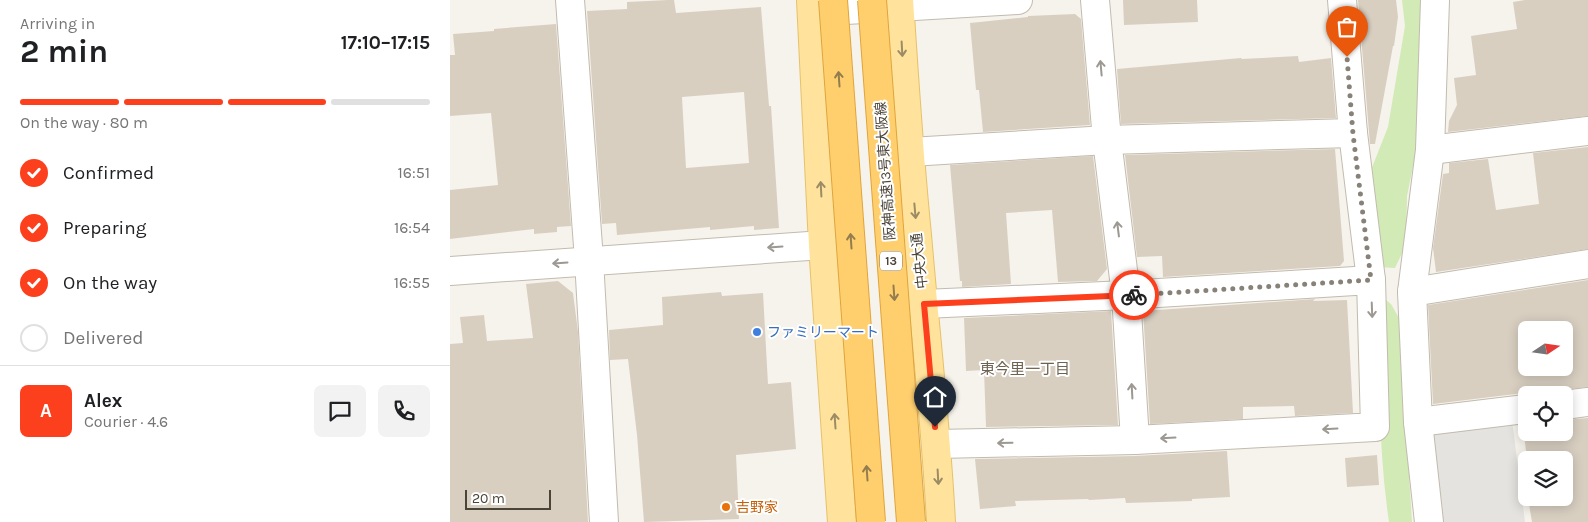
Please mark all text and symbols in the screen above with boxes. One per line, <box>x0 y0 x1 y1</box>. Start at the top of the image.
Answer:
pin <box>1326 6 1368 57</box>
icon: bag <box>1333 13 1361 41</box>
text: Arriving in <box>20 14 95 33</box>
text: 17:10–17:15 <box>341 32 430 54</box>
text: 2 min <box>20 33 108 70</box>
one-way arrow <box>897 40 906 56</box>
one-way arrow <box>1096 60 1106 76</box>
one-way arrow <box>834 72 843 88</box>
street label: 阪神高速13号東大阪線 <box>872 101 899 241</box>
text: On the way · 80 m <box>20 113 148 132</box>
icon: check <box>20 159 48 187</box>
text: Confirmed <box>63 162 154 184</box>
text: 16:51 <box>398 163 430 182</box>
one-way arrow <box>816 181 825 197</box>
one-way arrow <box>910 202 919 218</box>
icon: check <box>20 214 48 242</box>
text: Preparing <box>63 217 146 239</box>
text: 16:54 <box>394 218 430 237</box>
one-way arrow <box>1113 222 1123 238</box>
street label: 中央大通 <box>908 232 931 290</box>
one-way arrow <box>846 234 855 250</box>
one-way arrow <box>767 243 783 252</box>
road number: 13 <box>880 252 902 270</box>
one-way arrow <box>552 258 568 267</box>
icon: check <box>20 269 48 297</box>
courier <box>1109 270 1159 320</box>
text: On the way <box>63 272 157 294</box>
text: 16:55 <box>394 273 430 292</box>
icon: bike <box>1120 281 1148 309</box>
one-way arrow <box>889 285 898 301</box>
one-way arrow <box>1367 301 1376 317</box>
north arrow <box>1518 321 1572 376</box>
map controls <box>1518 321 1573 506</box>
place label: ファミリーマート <box>767 324 879 341</box>
marker: ファミリーマート <box>751 326 763 338</box>
text: Delivered <box>63 327 143 349</box>
district label: 東今里一丁目 <box>980 360 1070 378</box>
pin <box>914 376 956 427</box>
icon: home <box>921 383 949 411</box>
one-way arrow <box>1128 383 1137 399</box>
button: chat <box>314 385 366 437</box>
button: phone <box>378 385 430 437</box>
button: locate <box>1518 386 1573 441</box>
text: Alex <box>84 390 122 412</box>
text: A <box>40 400 52 422</box>
text: Courier · 4.6 <box>84 412 168 431</box>
one-way arrow <box>831 413 840 429</box>
one-way arrow <box>1322 425 1338 434</box>
one-way arrow <box>1160 434 1176 443</box>
one-way arrow <box>997 438 1014 448</box>
button: layers <box>1518 451 1573 506</box>
one-way arrow <box>863 466 872 482</box>
one-way arrow <box>934 469 943 485</box>
scale bar <box>465 487 551 510</box>
text: 20 m <box>472 490 505 507</box>
place label: 吉野家 <box>736 499 778 516</box>
marker: 吉野家 <box>720 501 732 513</box>

